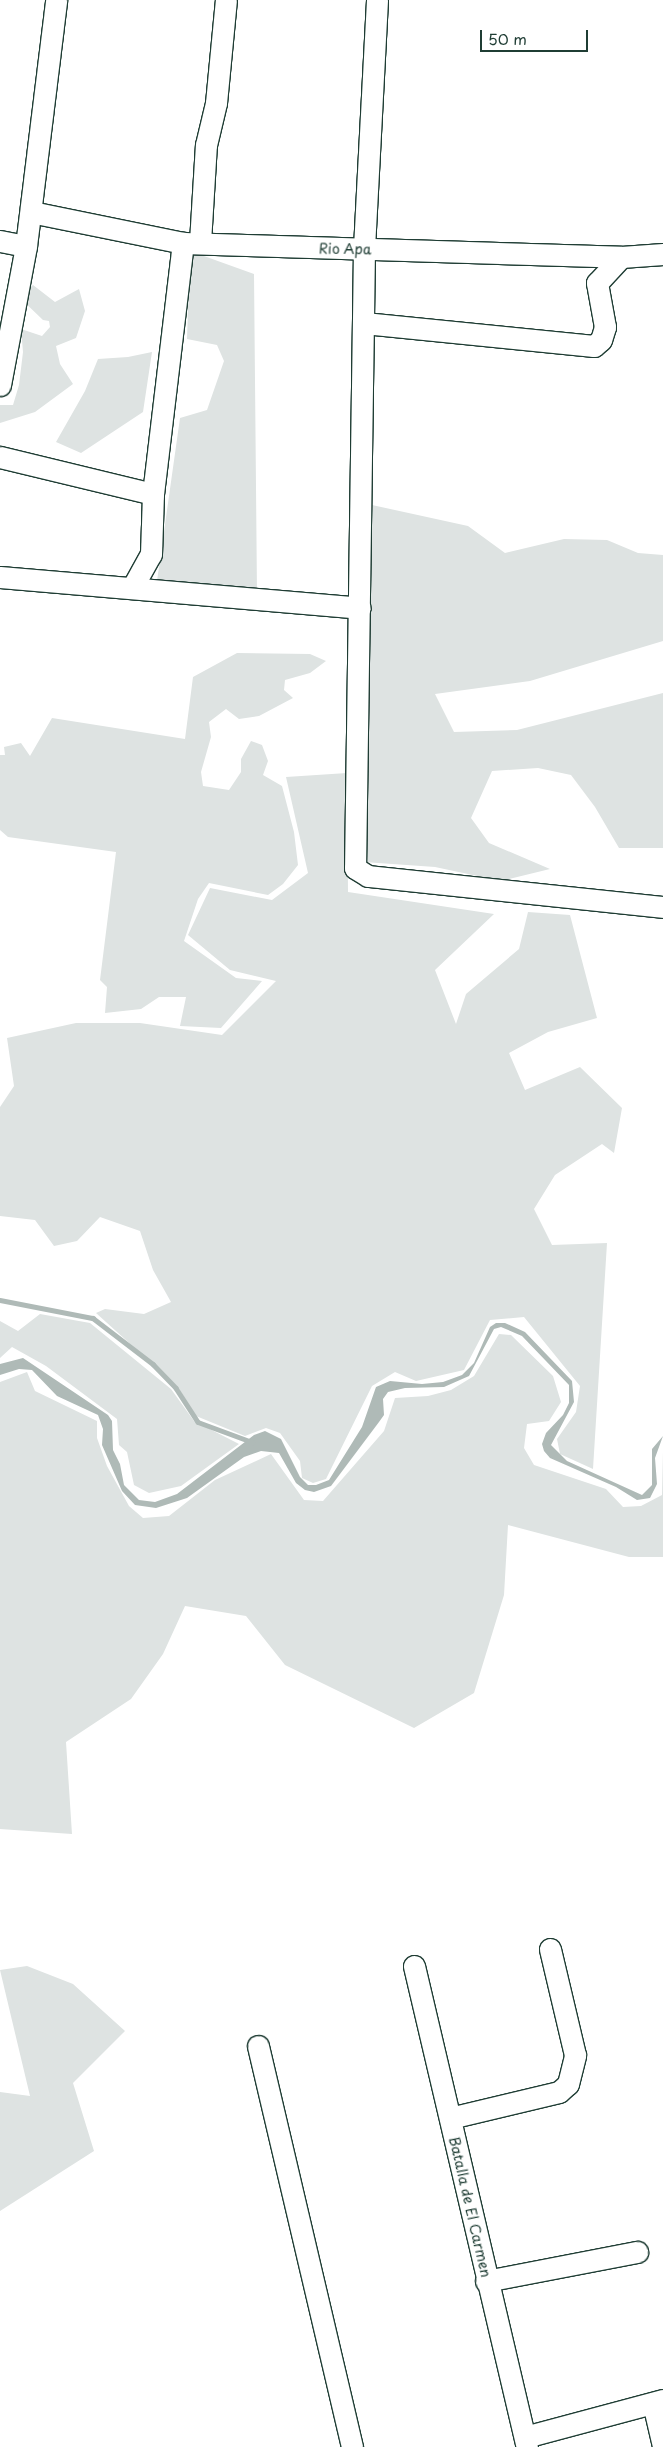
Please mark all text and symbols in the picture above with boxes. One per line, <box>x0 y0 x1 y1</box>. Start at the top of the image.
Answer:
scale bar <box>483 20 590 52</box>
text: 50 m <box>488 27 527 50</box>
street label: Rio Apa <box>318 240 372 258</box>
street label: Batalla de El Carmen <box>445 2134 495 2280</box>

